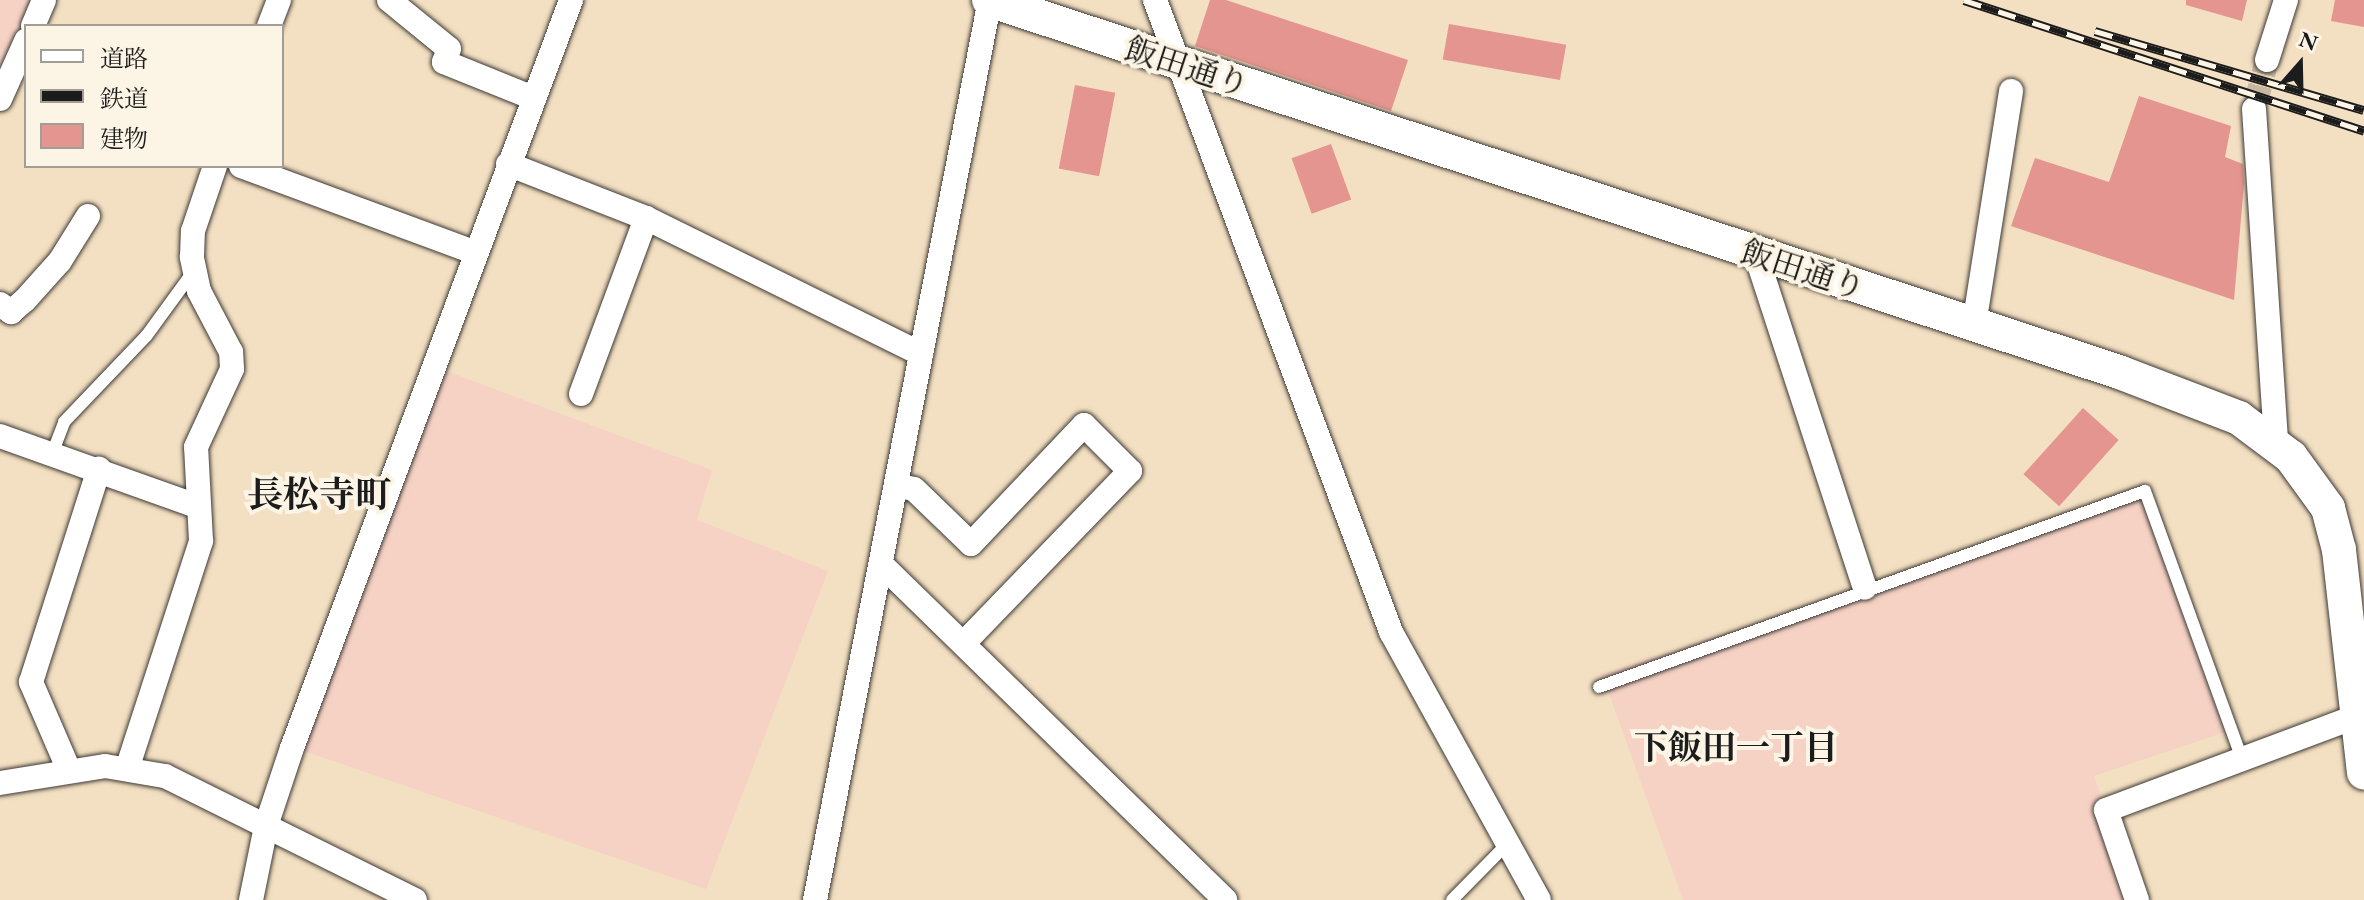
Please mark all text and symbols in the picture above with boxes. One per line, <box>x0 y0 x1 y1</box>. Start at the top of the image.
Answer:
legend <box>24 24 284 168</box>
north arrow <box>2260 24 2340 104</box>
text: N <box>2295 24 2322 58</box>
street label: 飯田通り <box>1120 29 1254 105</box>
text: 道路 <box>100 43 148 74</box>
text: 鉄道 <box>100 83 148 114</box>
text: 建物 <box>100 123 148 154</box>
street label: 飯田通り <box>1736 232 1870 308</box>
district label: 長松寺町 <box>247 473 391 517</box>
district label: 下飯田一丁目 <box>1634 728 1838 768</box>

